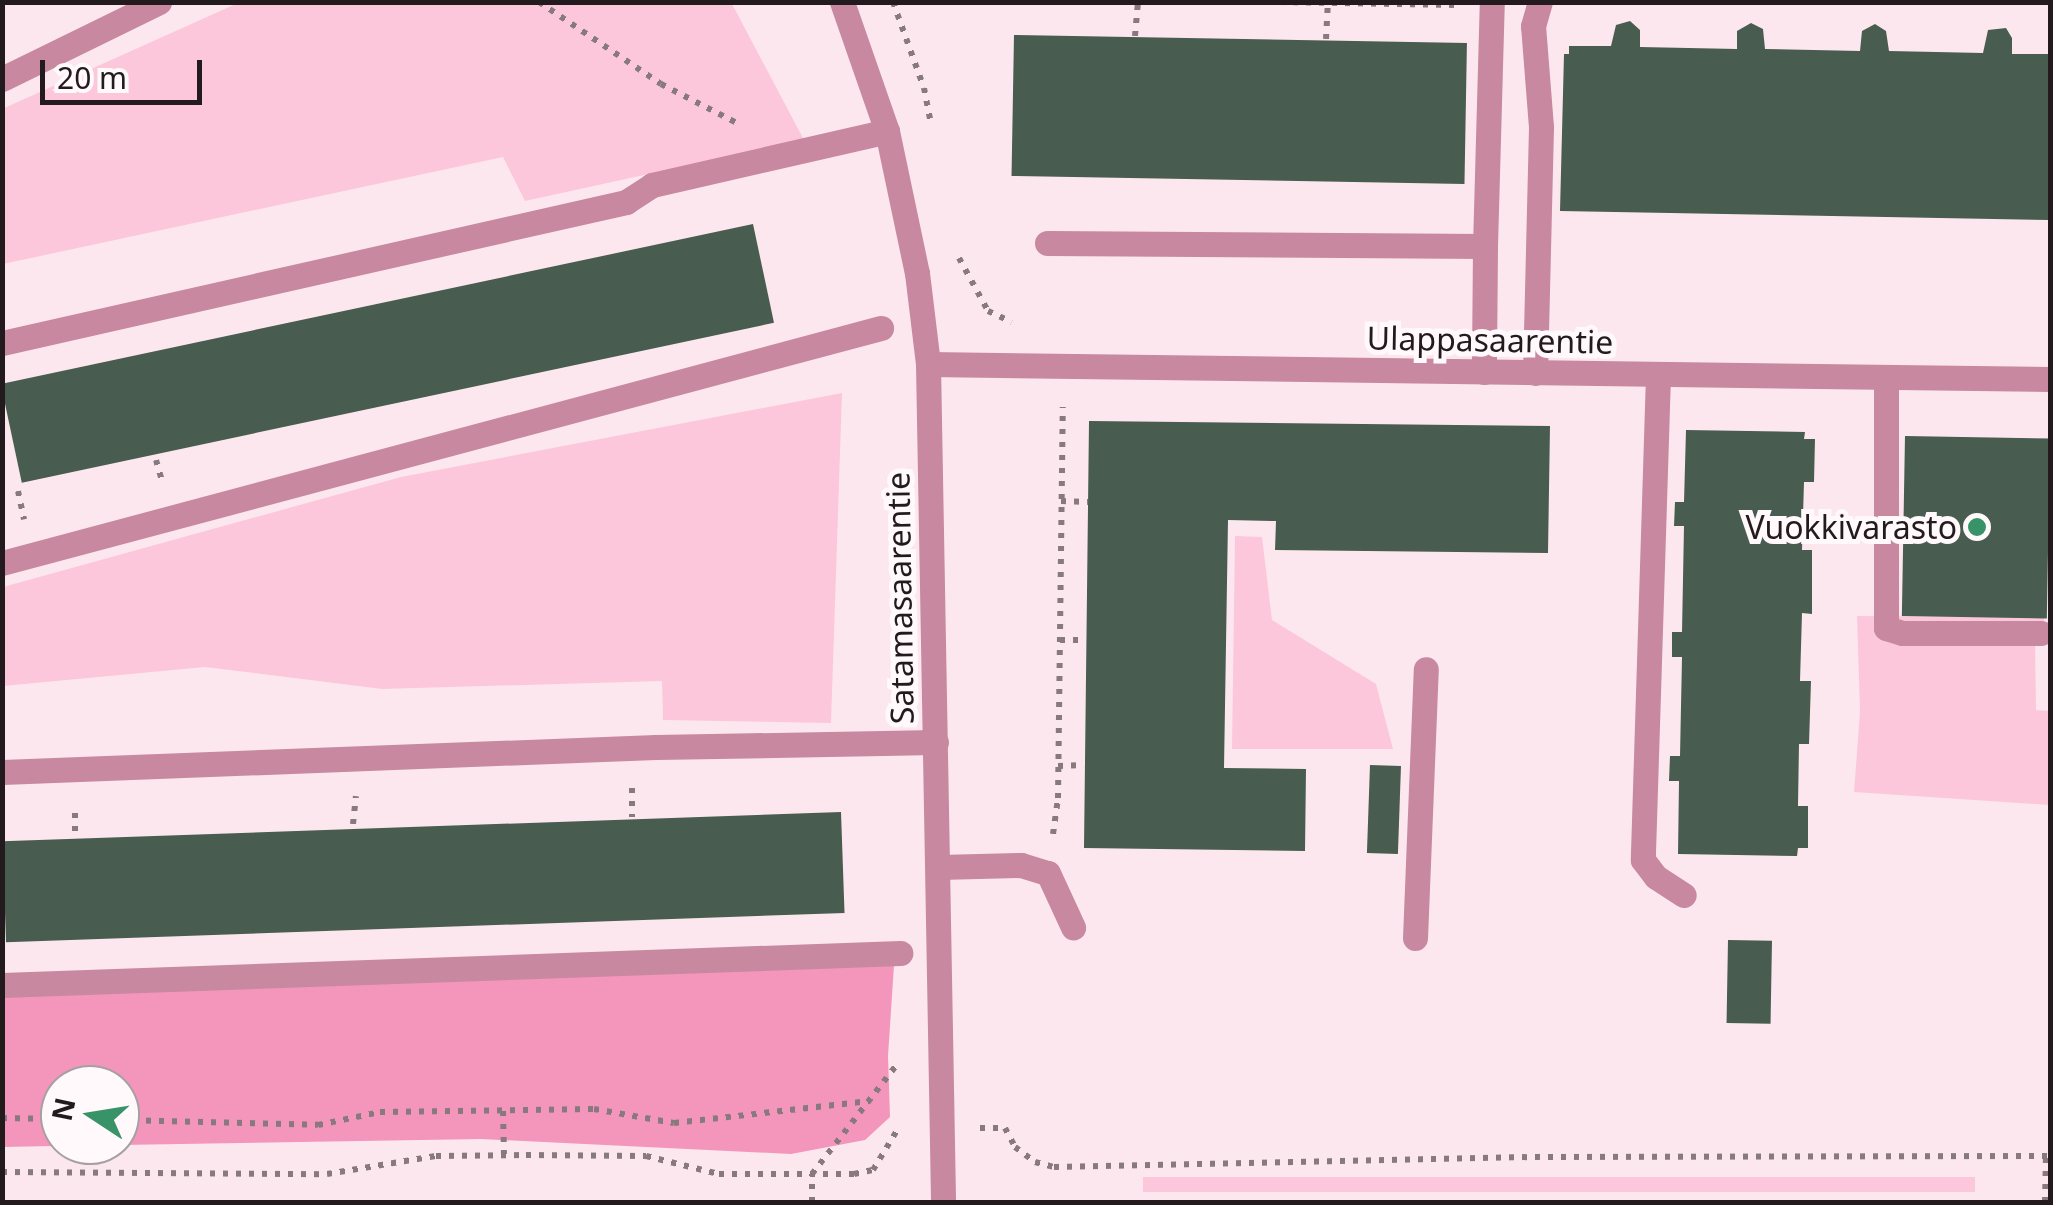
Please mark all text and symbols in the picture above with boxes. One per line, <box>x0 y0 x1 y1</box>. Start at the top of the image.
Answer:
scale bar <box>45 40 208 102</box>
text: 20 m <box>57 57 127 98</box>
street label: Ulappasaarentie <box>1366 319 1614 361</box>
street label: Satamasaarentie <box>879 471 921 725</box>
place label: Vuokkivarasto <box>1746 508 1957 546</box>
marker: Vuokkivarasto <box>1966 516 1988 538</box>
north arrow <box>40 1065 140 1165</box>
text: N <box>42 1094 84 1124</box>

